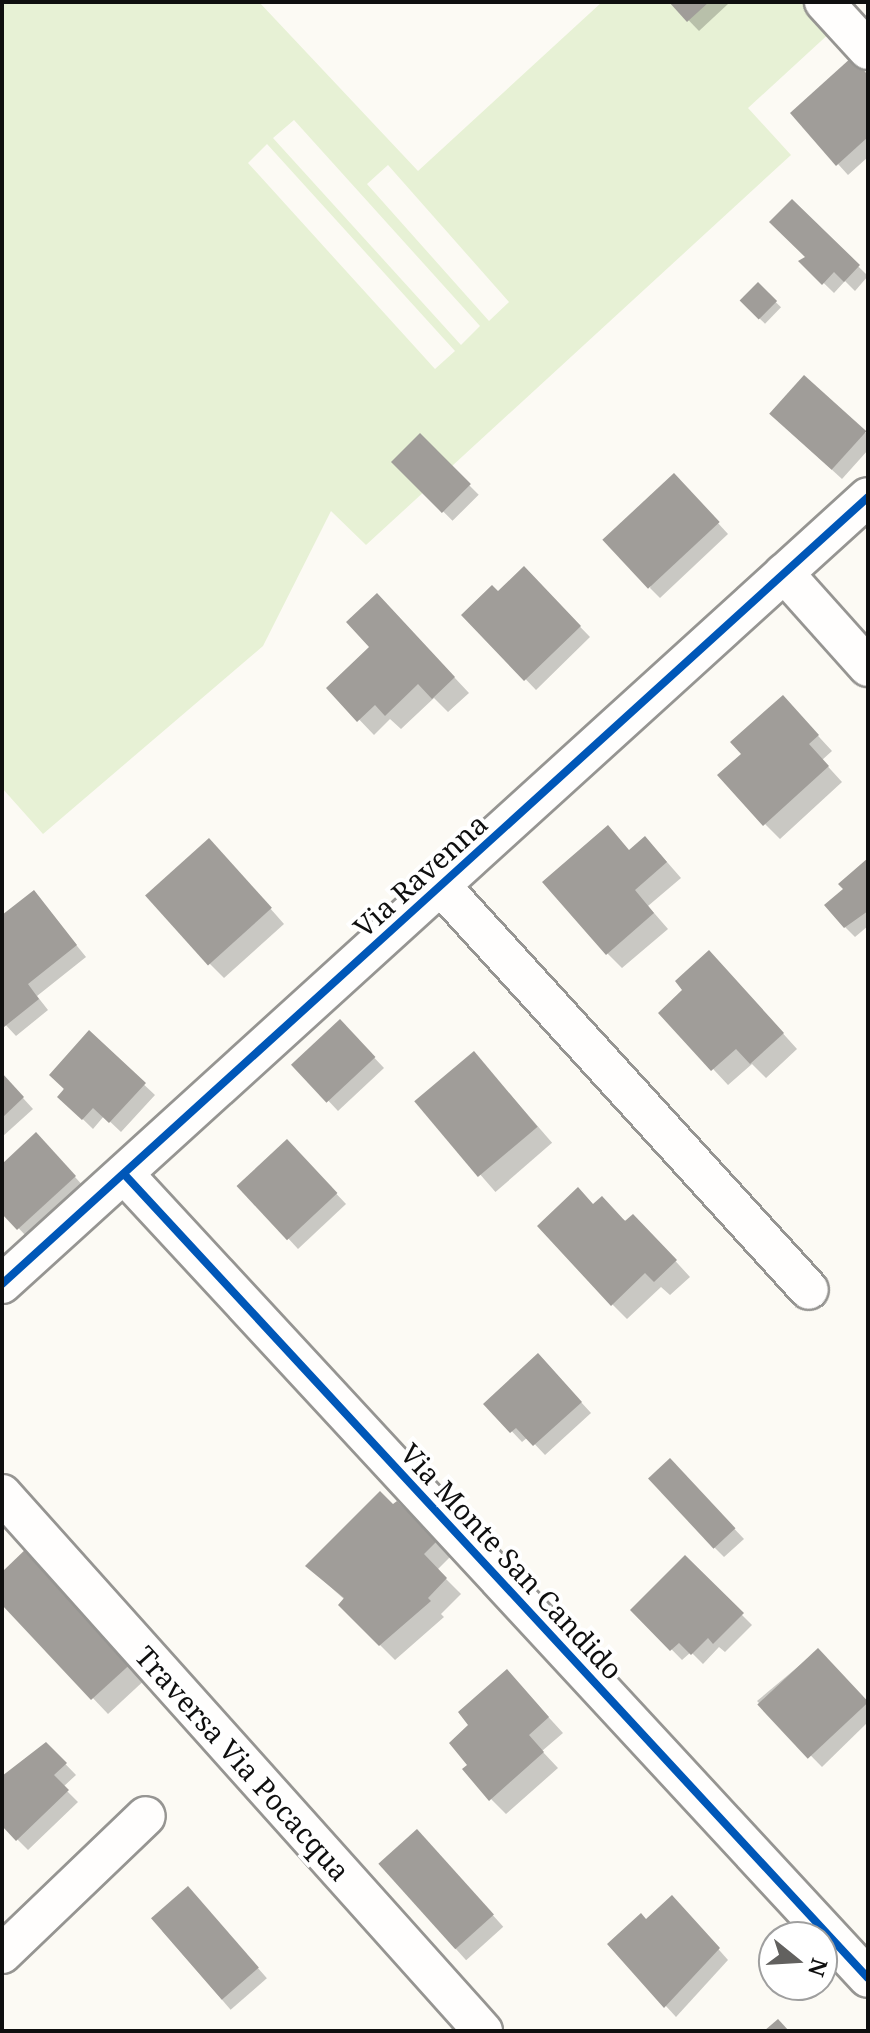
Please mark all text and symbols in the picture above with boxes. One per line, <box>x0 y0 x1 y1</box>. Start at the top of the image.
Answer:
street label: Via Ravenna <box>346 806 494 944</box>
street label: Via Monte San Candido <box>394 1436 630 1686</box>
street label: Traversa Via Pocacqua <box>129 1639 357 1887</box>
north arrow <box>758 1921 838 2001</box>
text: N <box>802 1955 836 1981</box>

